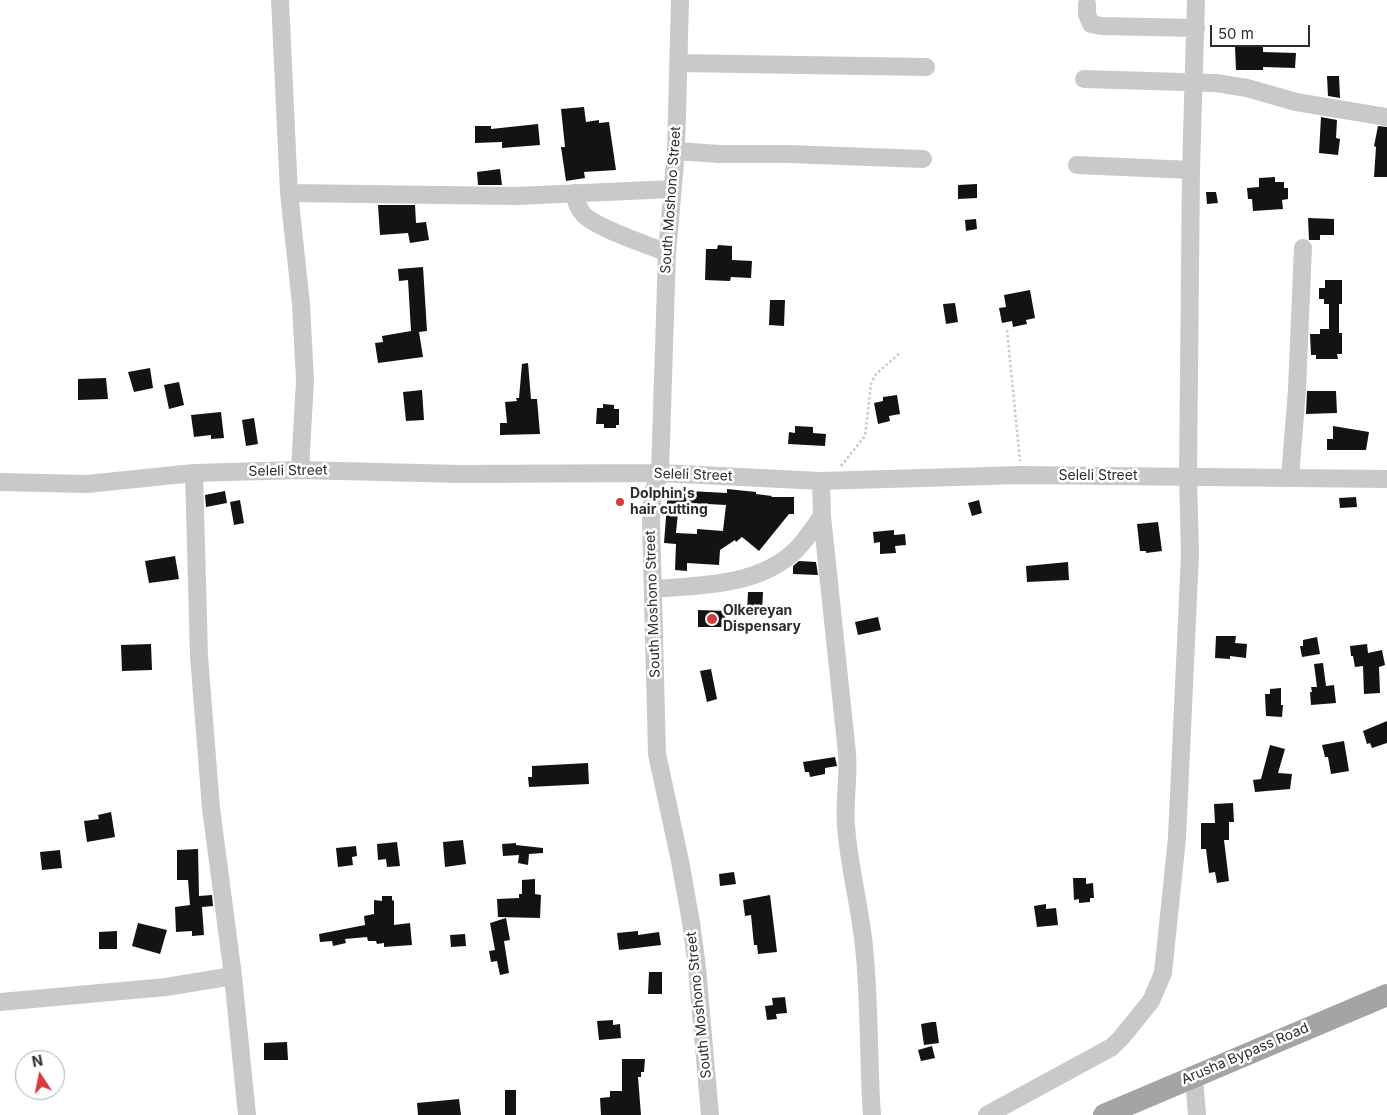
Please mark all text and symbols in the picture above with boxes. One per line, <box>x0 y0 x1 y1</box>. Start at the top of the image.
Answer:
scale bar <box>1212 15 1312 47</box>
text: 50 m <box>1218 24 1254 43</box>
street label: South Moshono Street <box>657 126 685 274</box>
street label: Seleli Street <box>248 462 328 480</box>
street label: Seleli Street <box>653 465 733 485</box>
street label: Seleli Street <box>1059 468 1137 484</box>
place label: Dolphin's hair cutting <box>630 486 708 518</box>
marker: Dolphin's hair cutting <box>614 496 626 508</box>
street label: South Moshono Street <box>642 530 664 678</box>
place label: Olkereyan Dispensary <box>723 603 801 636</box>
marker: Olkereyan Dispensary <box>705 612 719 626</box>
street label: South Moshono Street <box>683 931 715 1079</box>
street label: Arusha Bypass Road <box>1179 1020 1311 1088</box>
north arrow <box>15 1050 65 1100</box>
text: N <box>30 1051 44 1070</box>

